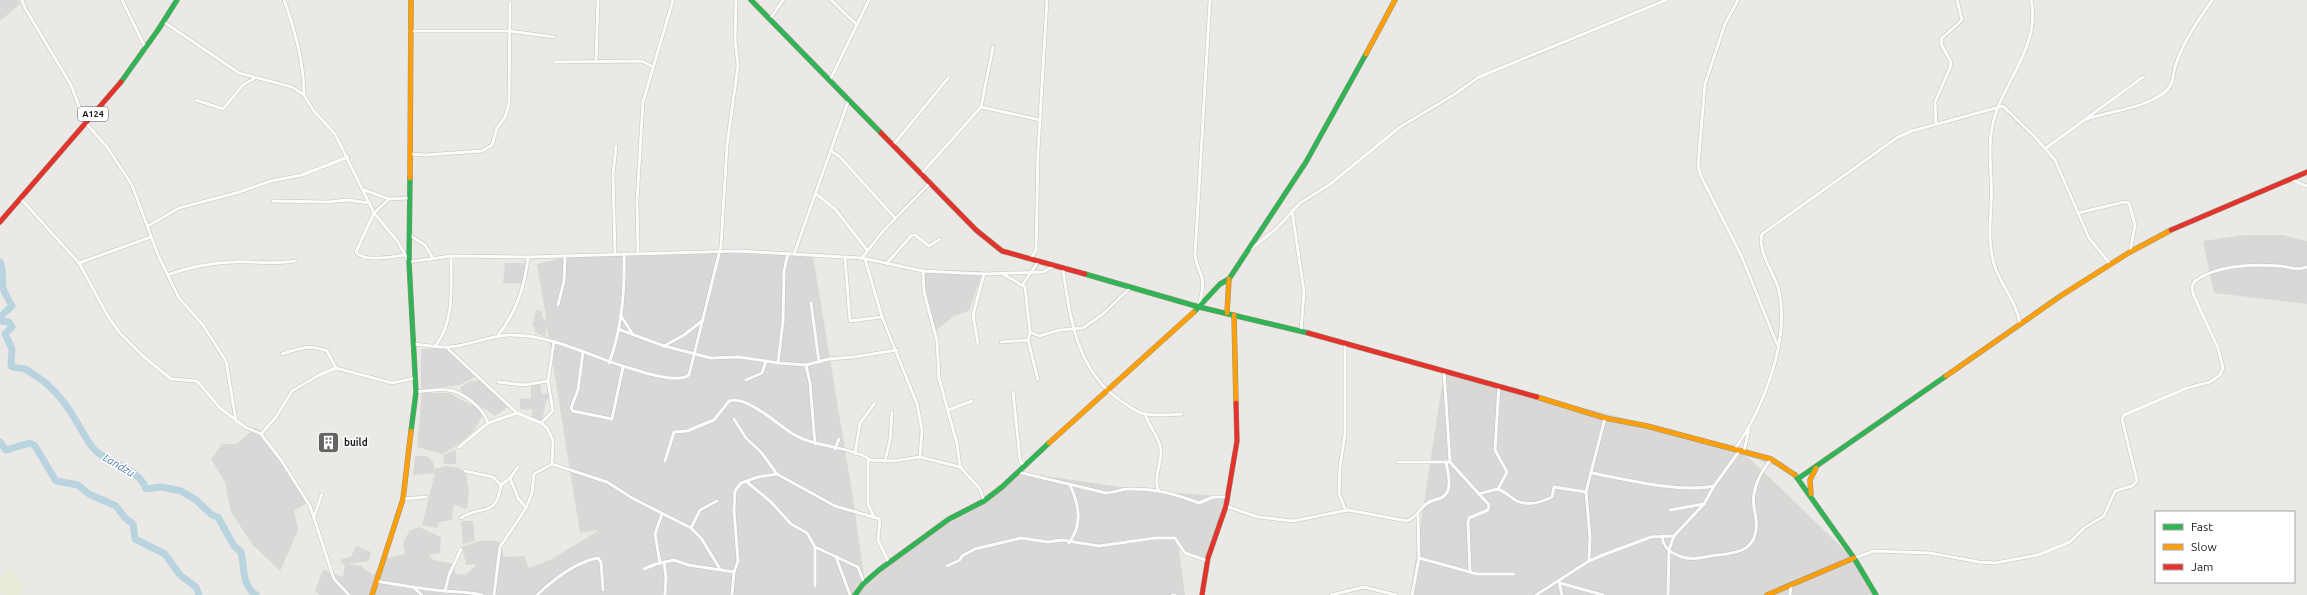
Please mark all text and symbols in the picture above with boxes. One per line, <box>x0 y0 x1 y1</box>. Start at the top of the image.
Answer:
road number: A124 <box>78 107 108 121</box>
building icon: build <box>316 429 342 455</box>
place label: build <box>344 437 368 448</box>
water label: Landzu <box>101 451 137 479</box>
legend <box>2155 511 2295 583</box>
text: Fast <box>2191 520 2213 533</box>
text: Slow <box>2191 540 2217 553</box>
text: Jam <box>2191 560 2213 573</box>

